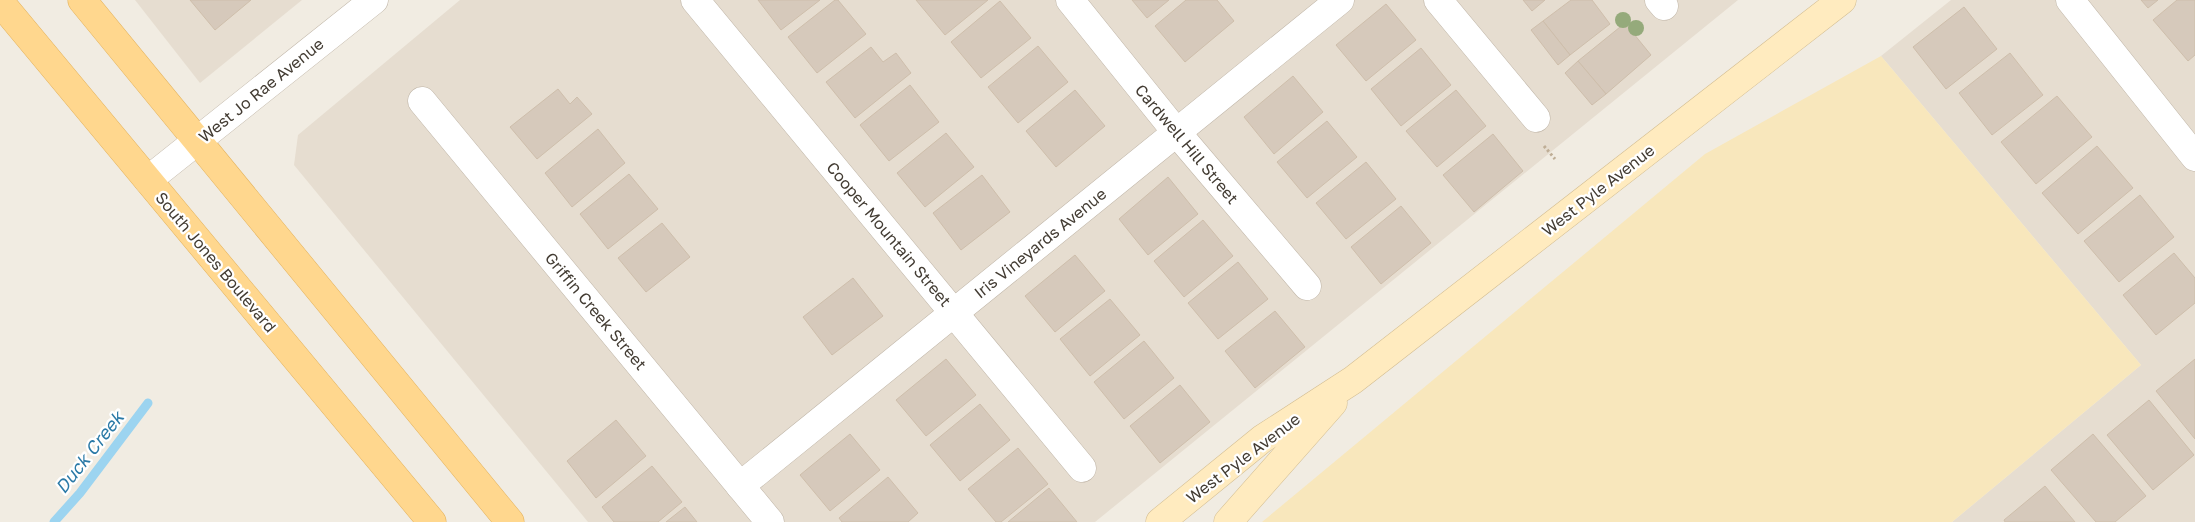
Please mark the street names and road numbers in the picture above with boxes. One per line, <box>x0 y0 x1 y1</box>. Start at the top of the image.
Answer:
street label: West Jo Rae Avenue <box>195 33 327 147</box>
street label: Cardwell Hill Street <box>1131 80 1243 208</box>
street label: West Pyle Avenue <box>1538 140 1658 240</box>
street label: Cooper Mountain Street <box>822 157 956 311</box>
street label: Iris Vineyards Avenue <box>970 184 1110 302</box>
street label: South Jones Boulevard <box>151 188 281 336</box>
street label: Griffin Creek Street <box>541 248 651 374</box>
street label: West Pyle Avenue <box>1182 409 1304 507</box>

